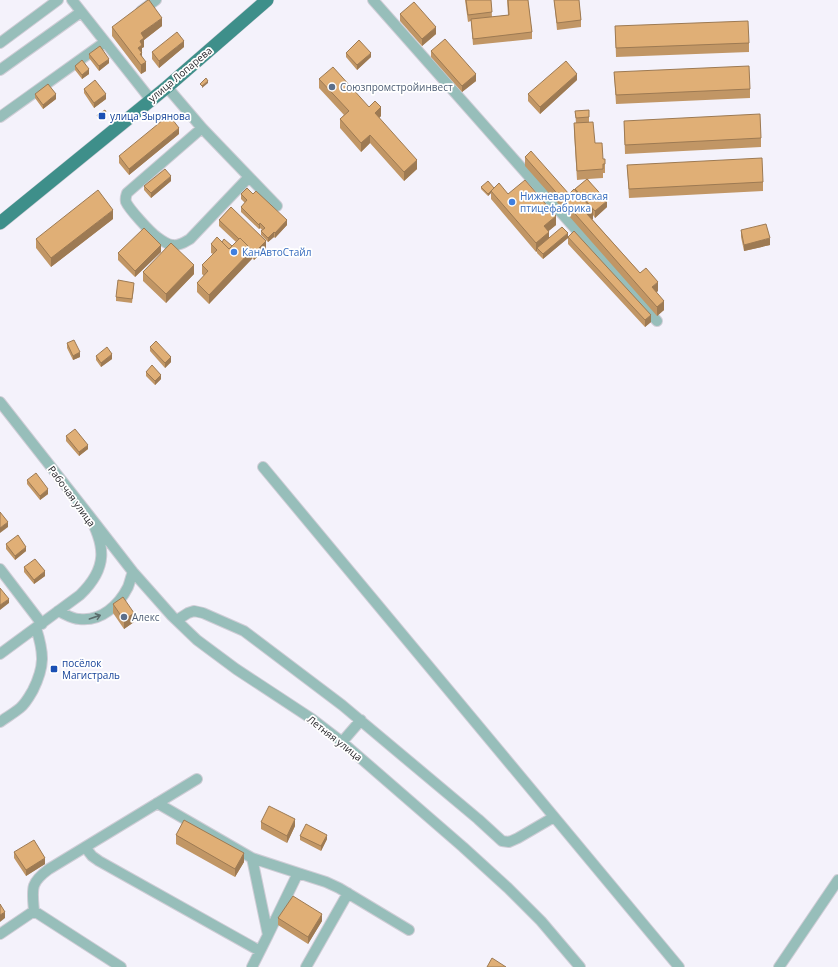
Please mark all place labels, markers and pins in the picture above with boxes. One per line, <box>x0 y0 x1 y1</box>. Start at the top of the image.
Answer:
place label: Союзпромстройинвест <box>340 80 453 94</box>
marker: Союзпромстройинвест <box>327 82 337 92</box>
place label: улица Зырянова <box>110 109 190 123</box>
marker: улица Зырянова <box>97 111 107 121</box>
place label: Нижневартовская птицефабрика <box>520 189 608 215</box>
marker: Нижневартовская птицефабрика <box>507 197 517 207</box>
place label: КанАвтоСтайл <box>242 245 311 259</box>
marker: КанАвтоСтайл <box>229 247 239 257</box>
place label: Алекс <box>132 610 160 624</box>
marker: Алекс <box>119 612 129 622</box>
place label: посёлок Магистраль <box>62 656 120 682</box>
marker: посёлок Магистраль <box>49 664 59 674</box>

